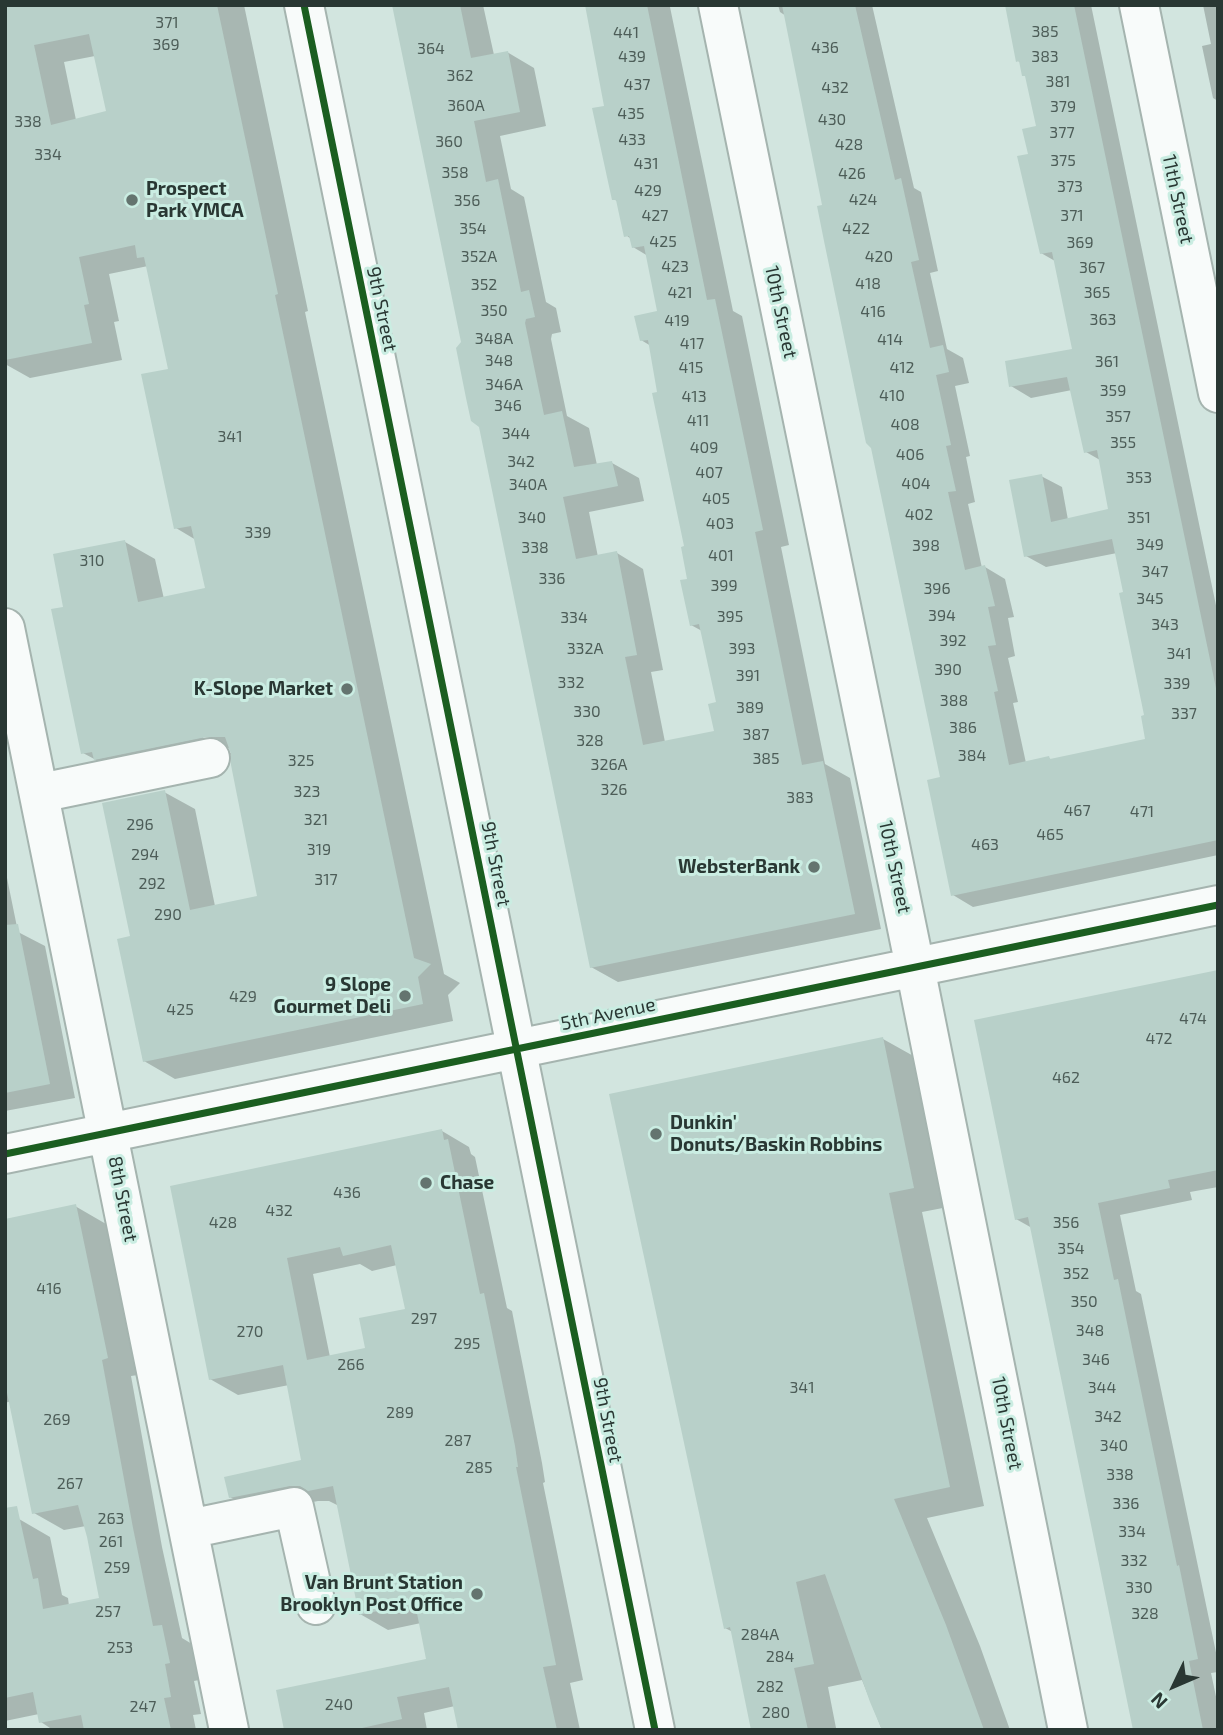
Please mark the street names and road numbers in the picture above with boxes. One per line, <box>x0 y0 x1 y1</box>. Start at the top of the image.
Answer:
street label: 11th Street <box>1157 152 1199 246</box>
street label: 10th Street <box>760 263 802 361</box>
street label: 9th Street <box>362 264 402 354</box>
street label: 10th Street <box>874 818 916 916</box>
street label: 9th Street <box>477 820 515 908</box>
street label: 5th Avenue <box>558 993 658 1035</box>
street label: 8th Street <box>104 1154 142 1244</box>
street label: 10th Street <box>987 1375 1027 1471</box>
street label: 9th Street <box>589 1376 627 1464</box>

